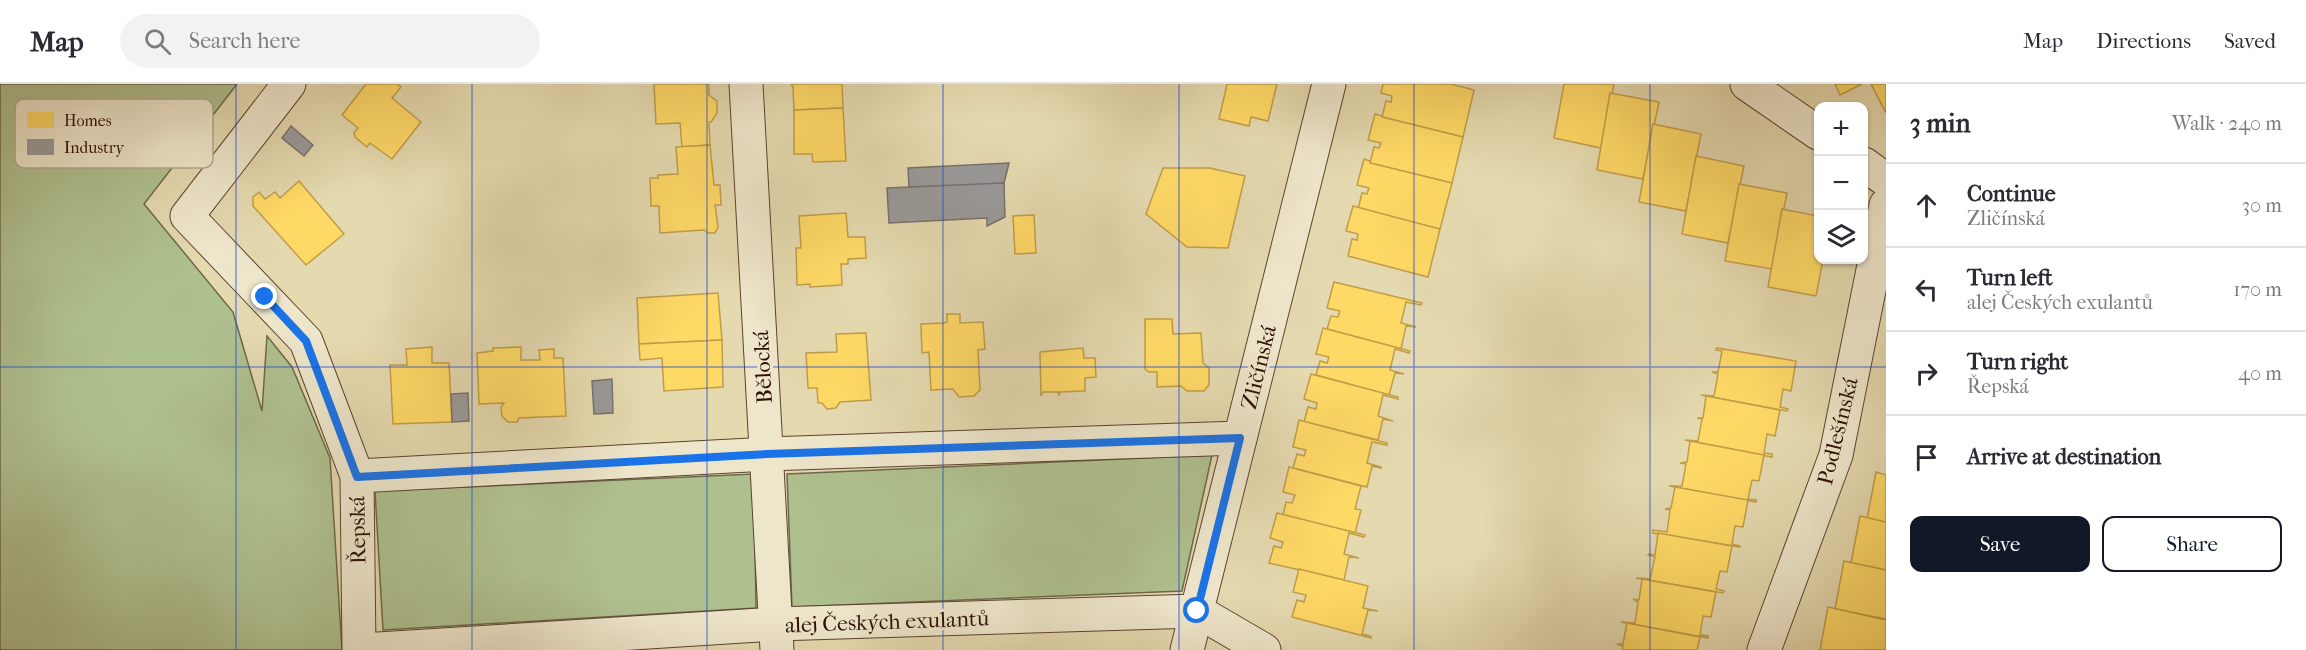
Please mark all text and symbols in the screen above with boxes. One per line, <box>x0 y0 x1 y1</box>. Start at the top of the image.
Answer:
search box <box>120 14 540 68</box>
text: Map <box>30 25 84 58</box>
icon: search <box>141 25 174 58</box>
text: Search here <box>189 28 300 54</box>
text: Map <box>2023 29 2063 53</box>
text: Directions <box>2096 29 2191 53</box>
text: Saved <box>2224 29 2276 53</box>
legend <box>15 99 213 168</box>
map controls <box>1814 102 1868 264</box>
button: + <box>1814 102 1868 156</box>
text: 3 min <box>1910 108 1971 139</box>
text: Homes <box>64 111 112 130</box>
text: Walk · 240 m <box>2172 112 2282 135</box>
text: Industry <box>64 138 125 157</box>
button: − <box>1814 156 1868 210</box>
text: Continue <box>1967 181 2056 207</box>
icon: ahead <box>1910 189 1943 222</box>
text: 30 m <box>2242 194 2282 217</box>
text: Zličínská <box>1967 207 2045 230</box>
button: layers <box>1814 210 1868 264</box>
text: Turn left <box>1967 265 2053 291</box>
icon: left <box>1910 273 1943 306</box>
text: 170 m <box>2233 278 2282 301</box>
route end <box>251 283 277 309</box>
text: alej Českých exulantů <box>1967 291 2153 314</box>
street label: Zličínská <box>1236 322 1282 412</box>
street label: Bělocká <box>748 329 778 404</box>
text: Turn right <box>1967 349 2068 375</box>
icon: right <box>1910 357 1943 390</box>
text: 40 m <box>2238 362 2282 385</box>
street label: Podlešínská <box>1812 374 1864 488</box>
text: Řepská <box>1967 375 2029 398</box>
icon: arrive <box>1910 441 1943 474</box>
text: Arrive at destination <box>1967 444 2161 470</box>
street label: Řepská <box>343 495 372 564</box>
button: Save <box>1910 516 2090 572</box>
button: Share <box>2102 516 2282 572</box>
route start <box>1183 597 1209 623</box>
street label: alej Českých exulantů <box>784 604 990 639</box>

